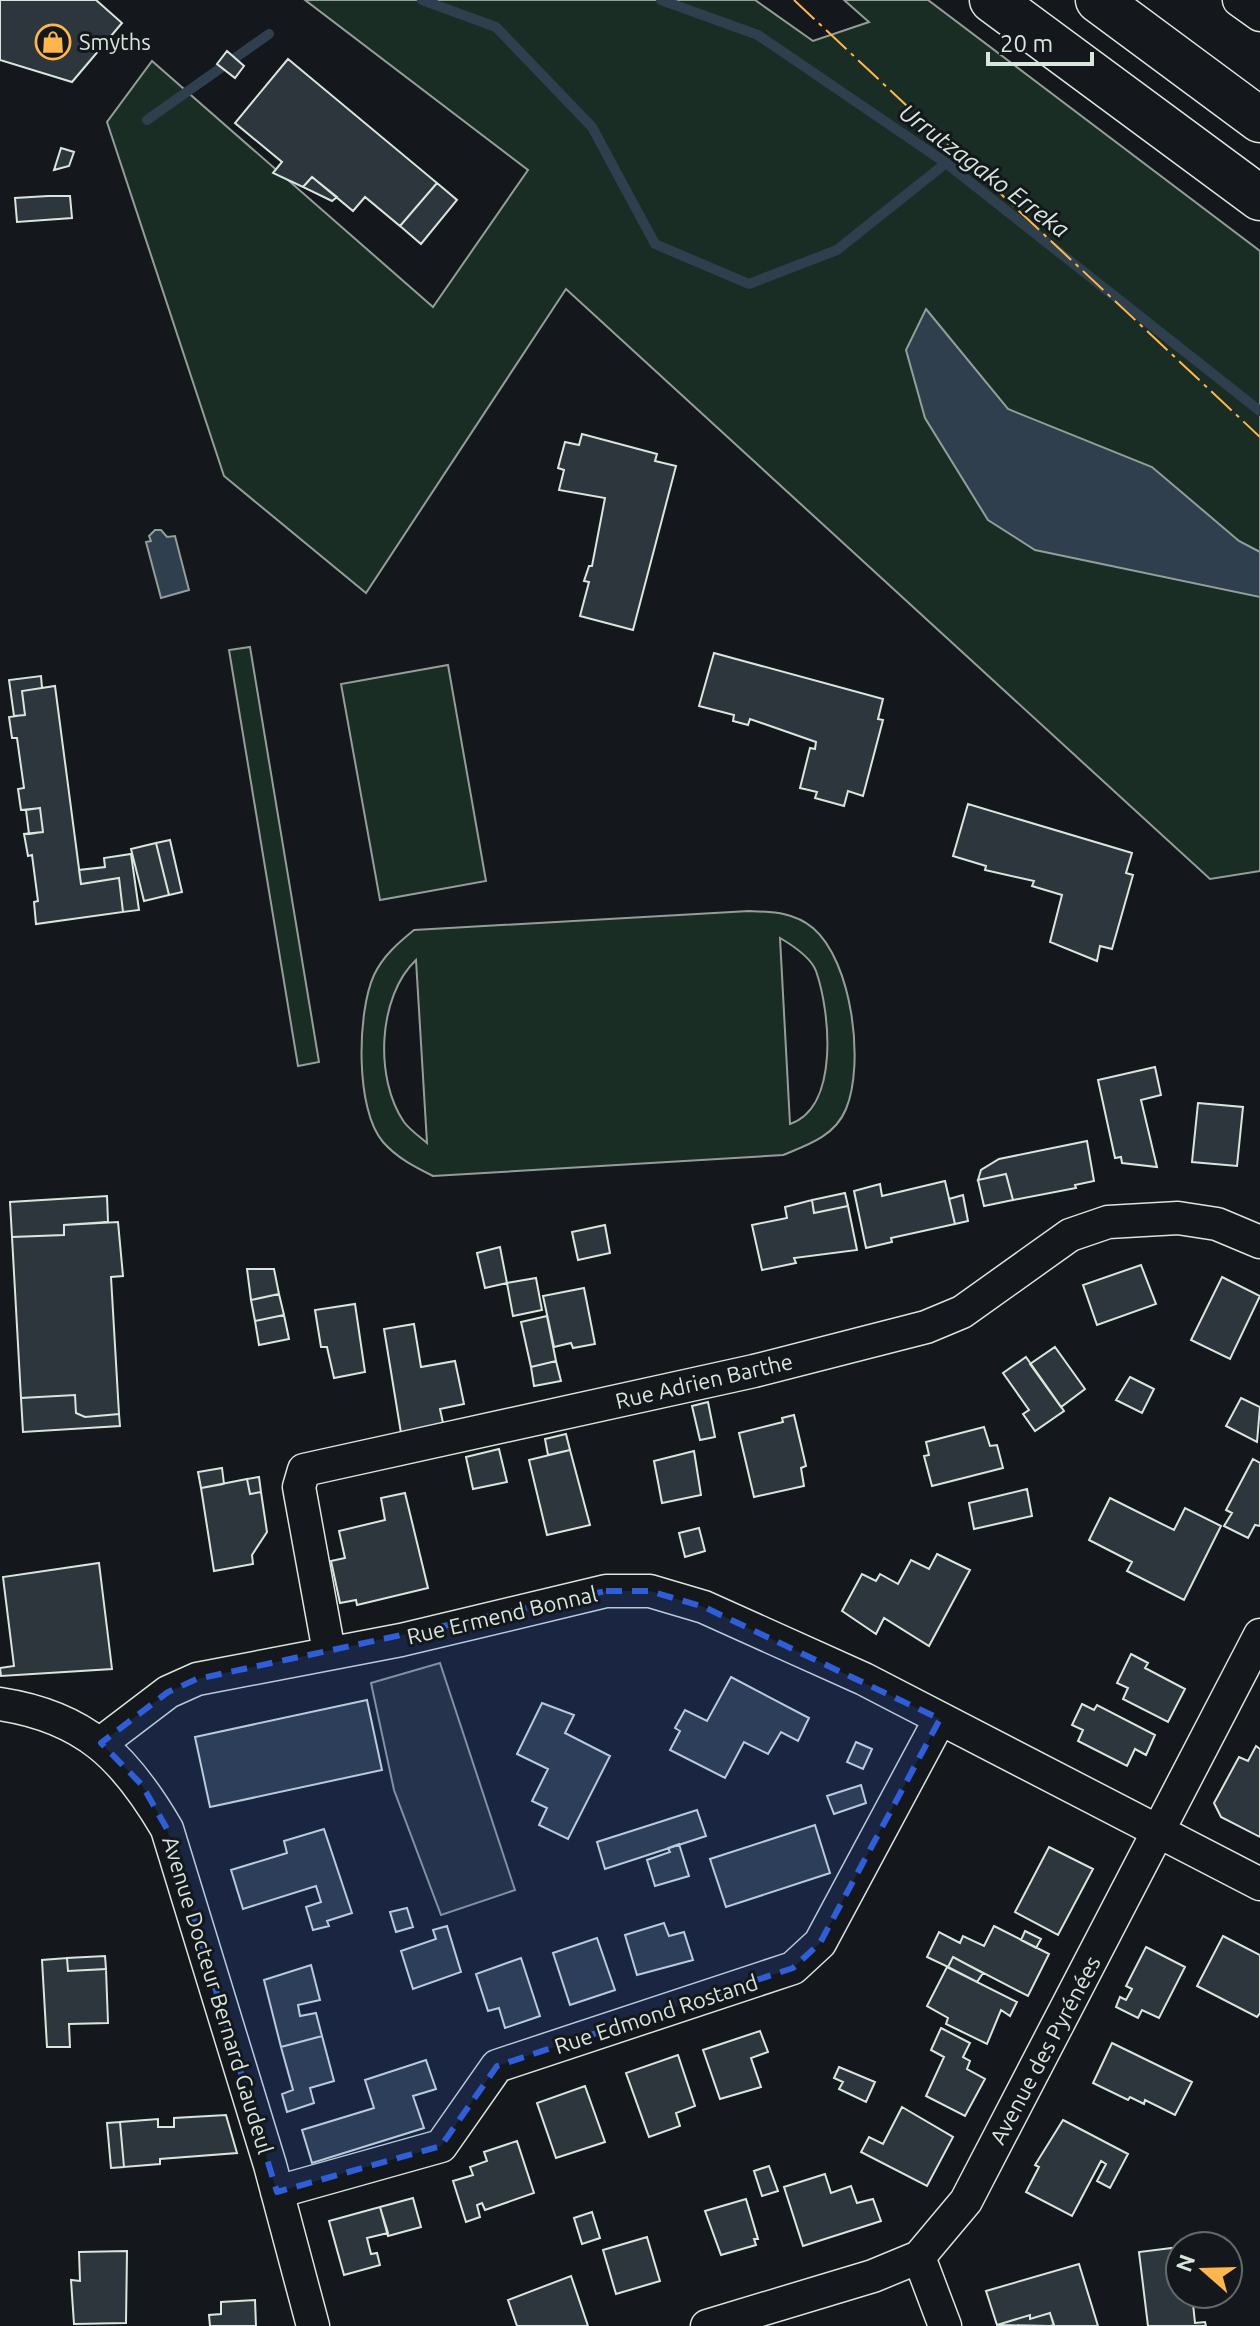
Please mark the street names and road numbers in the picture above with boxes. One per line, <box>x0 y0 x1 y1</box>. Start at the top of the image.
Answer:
street label: Rue Adrien Barthe <box>613 1348 795 1413</box>
street label: Rue Ermend Bonnal <box>404 1580 600 1649</box>
street label: Avenue Docteur Bernard Gaudeul <box>158 1833 279 2157</box>
street label: Avenue des Pyrénées <box>984 1951 1105 2148</box>
street label: Rue Edmond Rostand <box>551 1969 761 2058</box>

